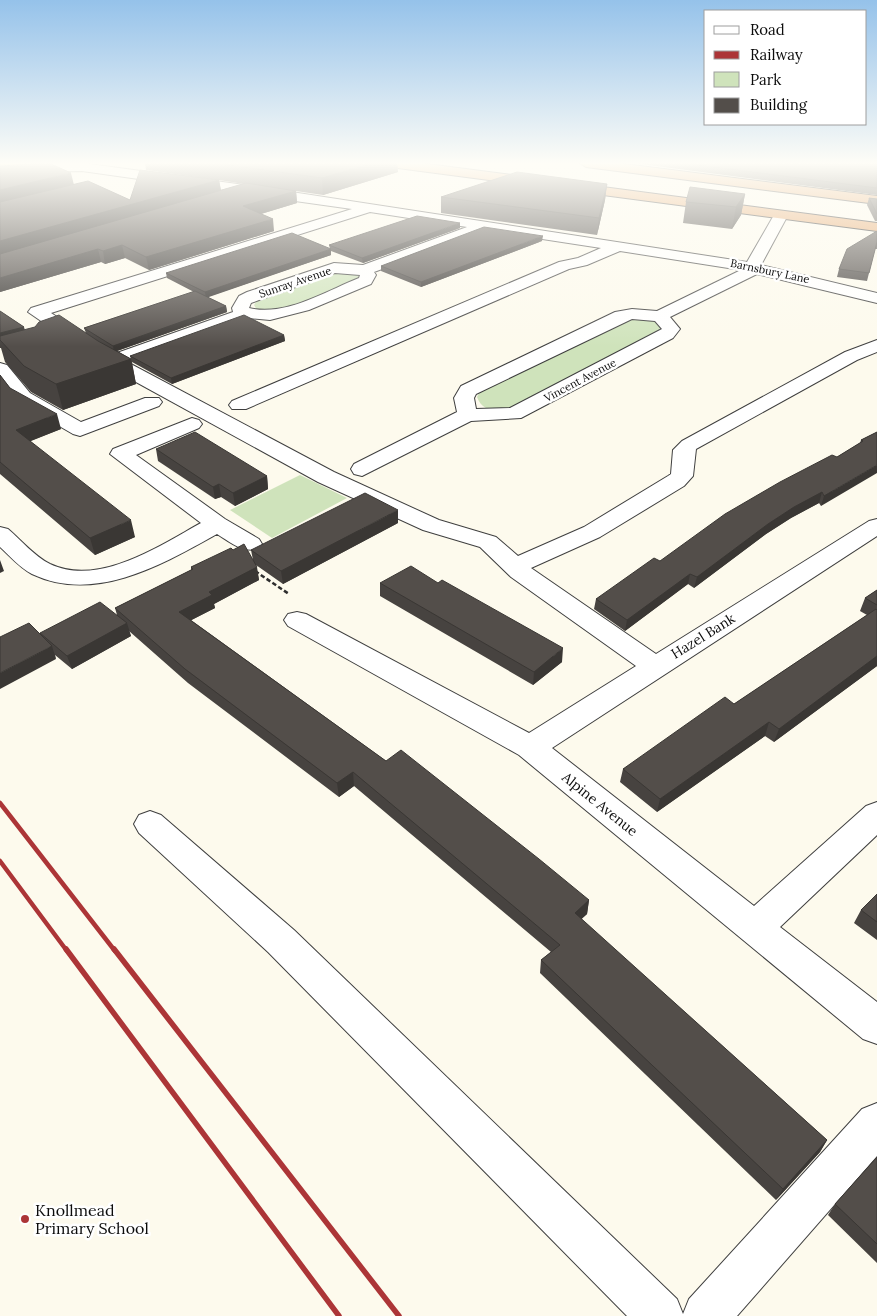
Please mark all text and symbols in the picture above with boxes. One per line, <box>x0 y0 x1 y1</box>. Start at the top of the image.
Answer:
legend <box>704 10 867 125</box>
text: Road <box>750 20 785 39</box>
text: Railway <box>750 45 803 64</box>
text: Park <box>750 70 781 89</box>
text: Building <box>750 95 808 114</box>
street label: Barnsbury Lane <box>729 256 811 286</box>
street label: Sunray Avenue <box>257 263 333 301</box>
street label: Vincent Avenue <box>541 355 618 405</box>
street label: Hazel Bank <box>668 609 739 663</box>
street label: Alpine Avenue <box>558 767 642 840</box>
place label: Knollmead Primary School <box>35 1200 149 1238</box>
marker: Knollmead Primary School <box>19 1213 31 1225</box>

